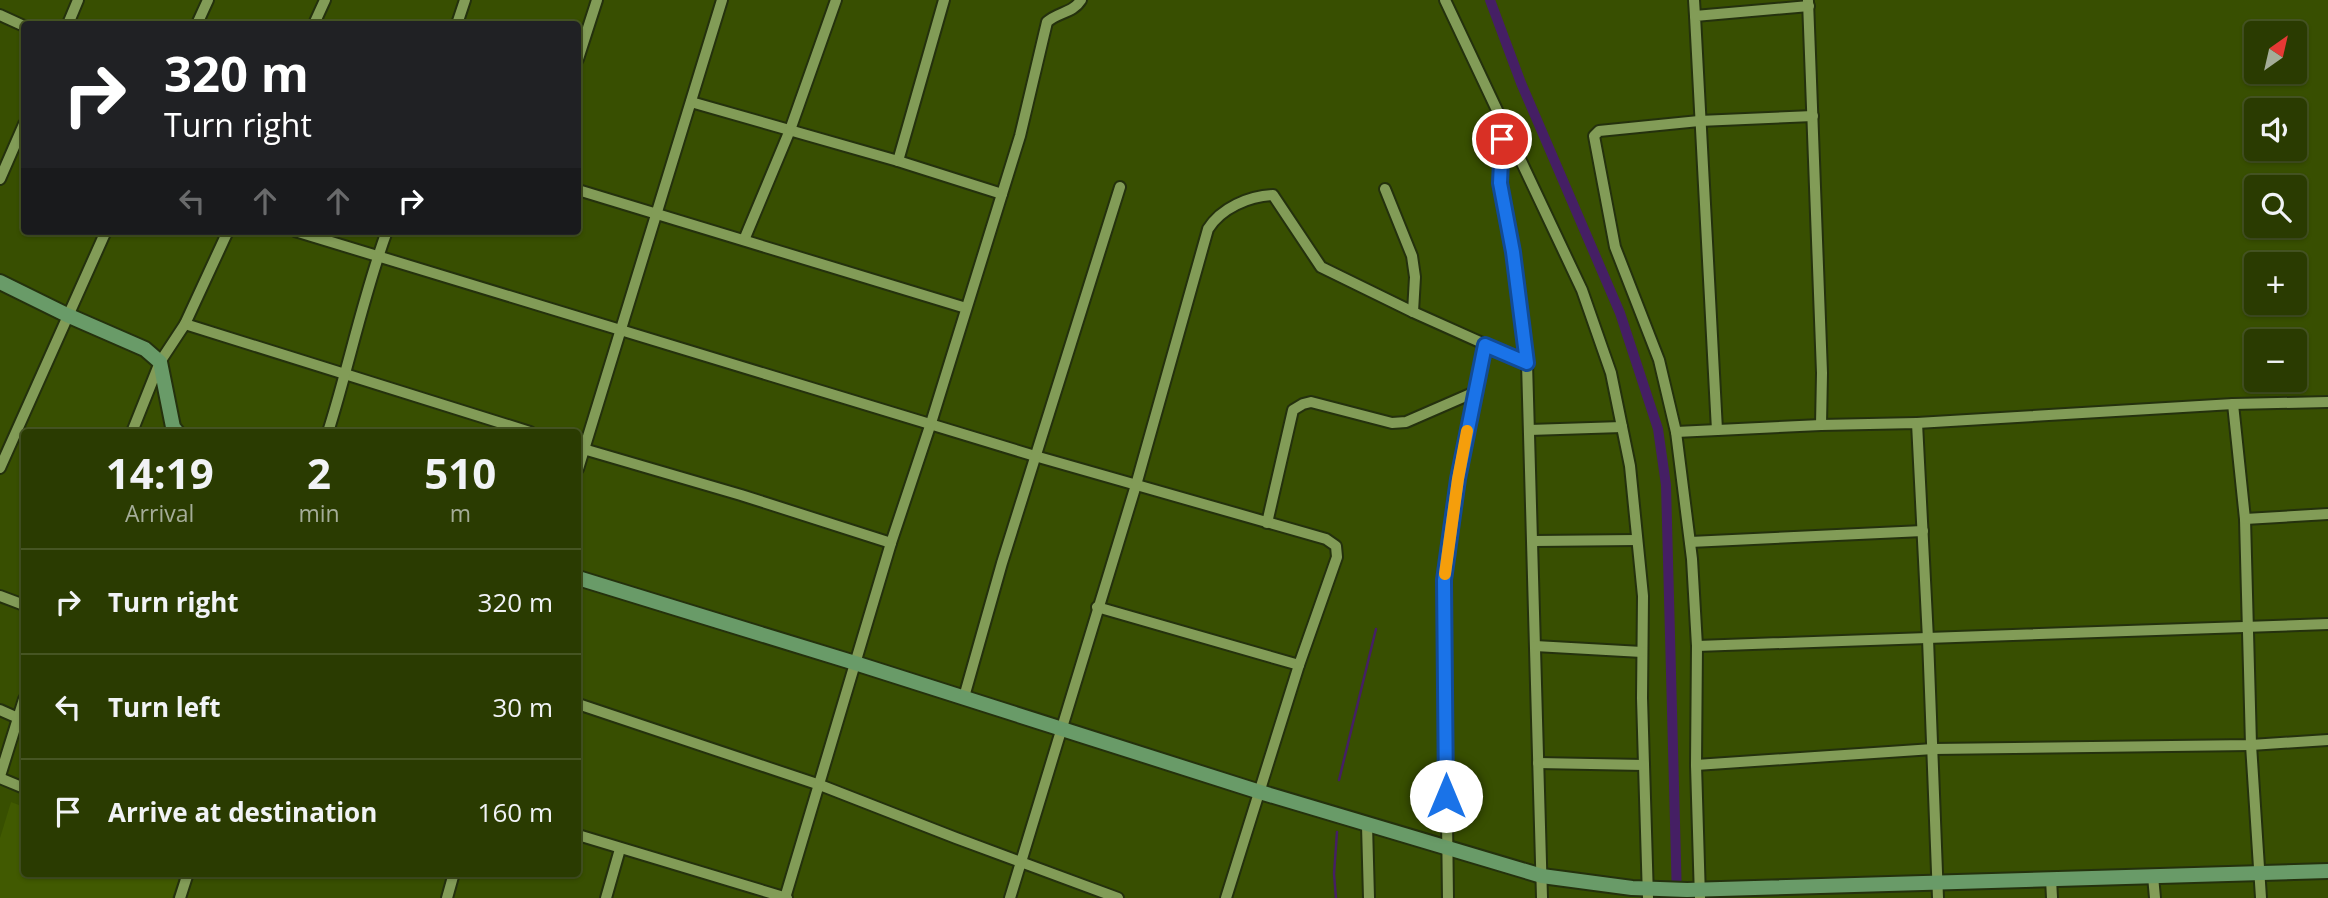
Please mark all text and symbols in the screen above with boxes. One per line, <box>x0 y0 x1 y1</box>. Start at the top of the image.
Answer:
north arrow <box>2244 21 2306 84</box>
map controls <box>2244 21 2307 392</box>
text: 320 m <box>164 40 309 106</box>
icon: right <box>49 49 140 140</box>
button: sound <box>2244 98 2307 161</box>
text: Turn right <box>164 103 312 146</box>
pin <box>1472 109 1532 169</box>
icon: arrive <box>1483 120 1521 158</box>
button: search <box>2244 175 2307 238</box>
icon: left <box>173 182 211 220</box>
icon: ahead <box>246 182 284 220</box>
icon: ahead <box>319 182 357 220</box>
icon: right <box>392 182 430 220</box>
button: + <box>2244 252 2307 315</box>
button: − <box>2244 329 2307 392</box>
text: 14:19 <box>106 444 214 501</box>
text: 2 <box>307 444 331 501</box>
text: 510 <box>424 444 496 501</box>
text: Arrival <box>125 497 194 529</box>
text: min <box>298 497 340 529</box>
text: m <box>450 497 471 529</box>
icon: right <box>49 583 87 621</box>
text: Turn right <box>108 584 239 620</box>
text: 320 m <box>478 584 553 620</box>
icon: left <box>49 688 87 726</box>
text: Turn left <box>108 689 220 725</box>
text: 30 m <box>492 689 553 725</box>
position arrow <box>1409 759 1483 833</box>
icon: arrive <box>49 793 87 831</box>
text: Arrive at destination <box>108 794 377 830</box>
text: 160 m <box>478 794 553 830</box>

